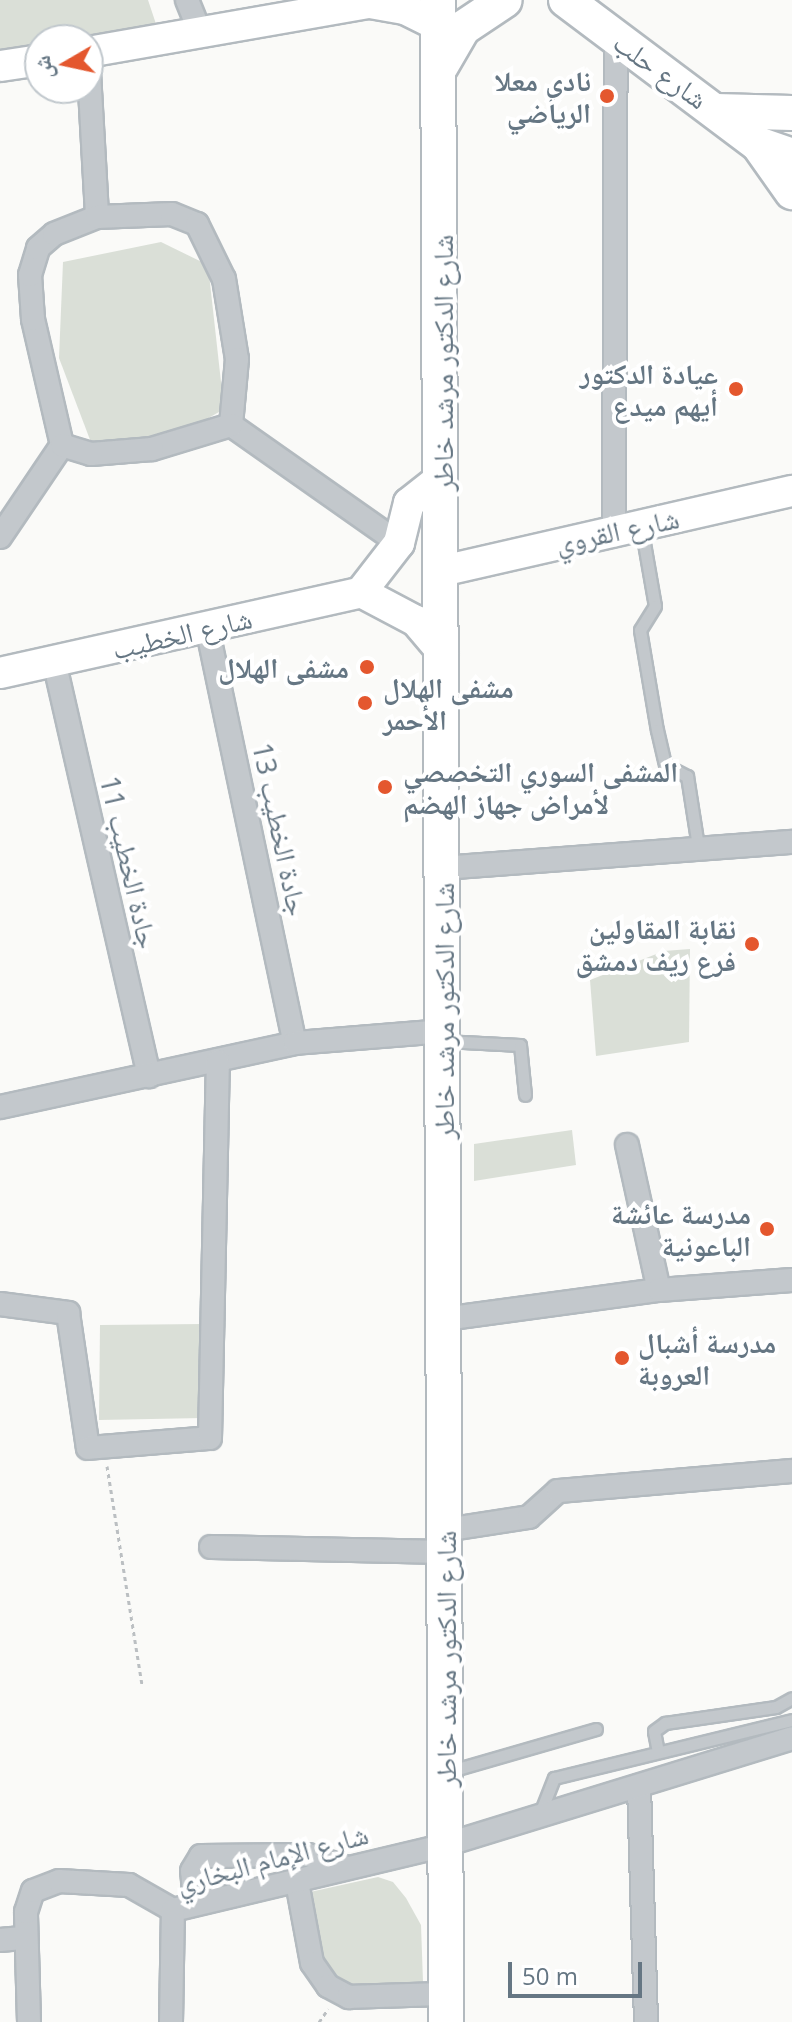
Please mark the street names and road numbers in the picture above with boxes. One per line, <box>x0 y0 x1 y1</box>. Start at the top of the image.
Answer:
street label: شارع حلب <box>607 25 715 115</box>
street label: شارع الدكتور مرشد خاطر <box>425 235 459 491</box>
street label: شارع القروي <box>552 501 682 559</box>
street label: شارع الخطيب <box>109 601 255 665</box>
street label: جادة الخطيب 13 <box>246 739 316 919</box>
street label: جادة الخطيب 11 <box>94 772 166 952</box>
street label: شارع الدكتور مرشد خاطر <box>426 883 460 1139</box>
street label: شارع الدكتور مرشد خاطر <box>428 1531 462 1787</box>
street label: شارع الإمام البخاري <box>172 1816 372 1900</box>

